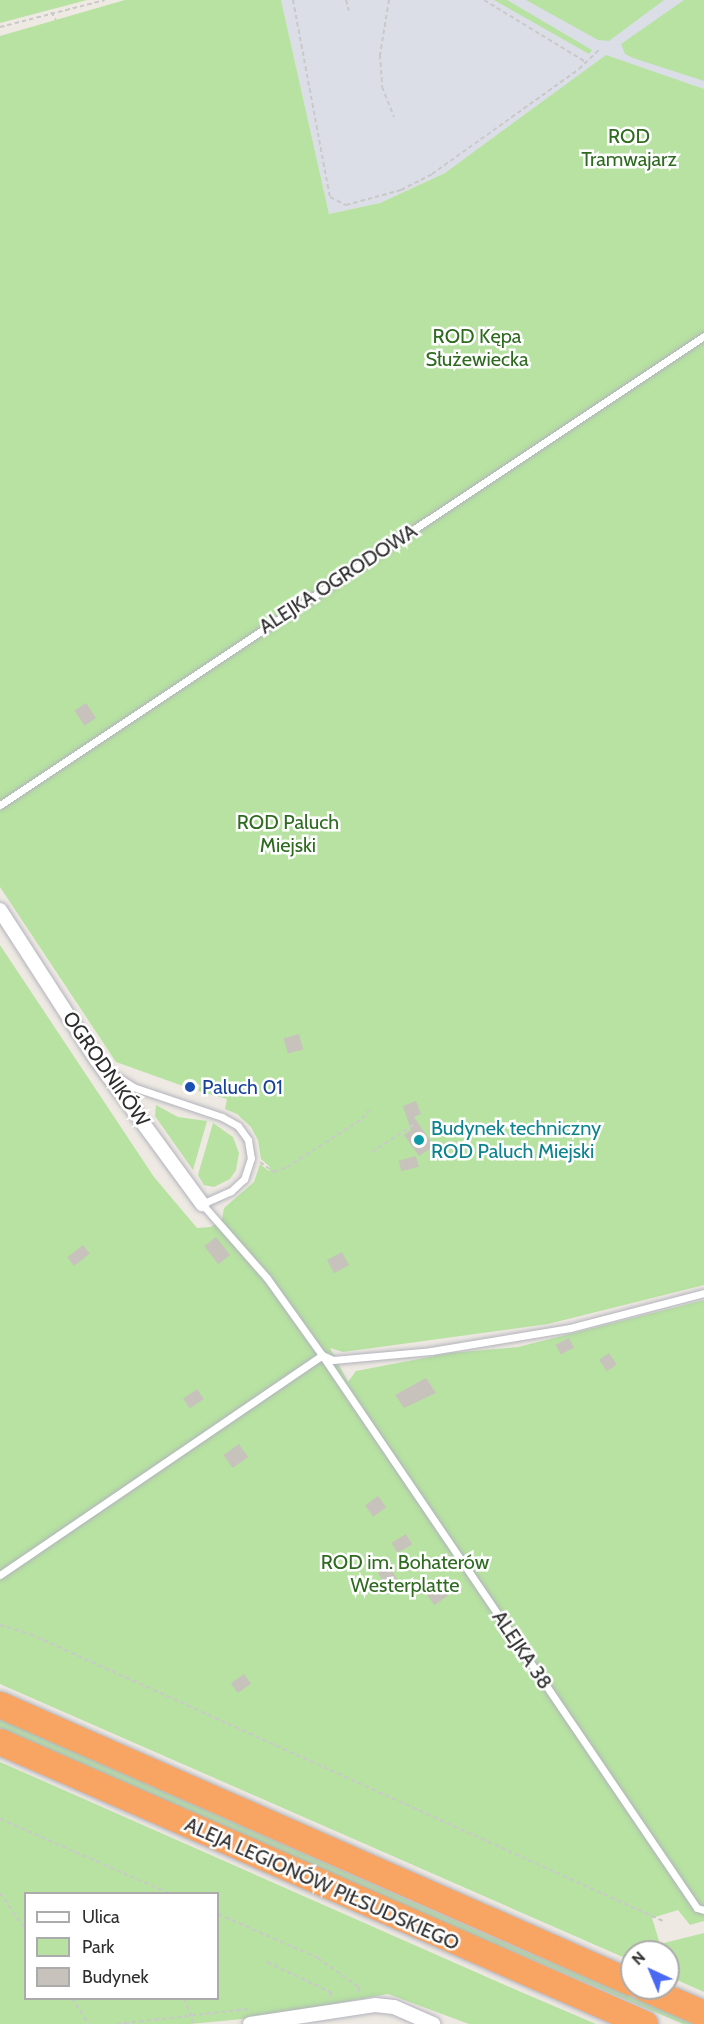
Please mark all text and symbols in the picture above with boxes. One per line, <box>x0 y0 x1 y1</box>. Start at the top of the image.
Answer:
park label: ROD Tramwajarz <box>581 125 677 172</box>
park label: ROD Kępa Służewiecka <box>425 325 529 372</box>
street label: ALEJKA OGRODOWA <box>255 519 421 639</box>
park label: ROD Paluch Miejski <box>237 811 339 858</box>
street label: OGRODNIKÓW <box>57 1007 155 1131</box>
place label: Paluch 01 <box>202 1075 283 1099</box>
marker: Paluch 01 <box>183 1080 197 1094</box>
place label: Budynek techniczny ROD Paluch Miejski <box>431 1116 601 1163</box>
marker: Budynek techniczny ROD Paluch Miejski <box>412 1133 426 1147</box>
park label: ROD im. Bohaterów Westerplatte <box>321 1551 489 1598</box>
street label: ALEJKA 38 <box>487 1606 557 1694</box>
street label: ALEJA LEGIONÓW PIŁSUDSKIEGO <box>181 1812 463 1956</box>
legend <box>24 1892 219 2000</box>
text: Ulica <box>82 1906 120 1928</box>
text: Park <box>82 1936 114 1958</box>
north arrow <box>620 1940 680 2000</box>
text: N <box>628 1947 649 1969</box>
text: Budynek <box>82 1966 149 1988</box>

